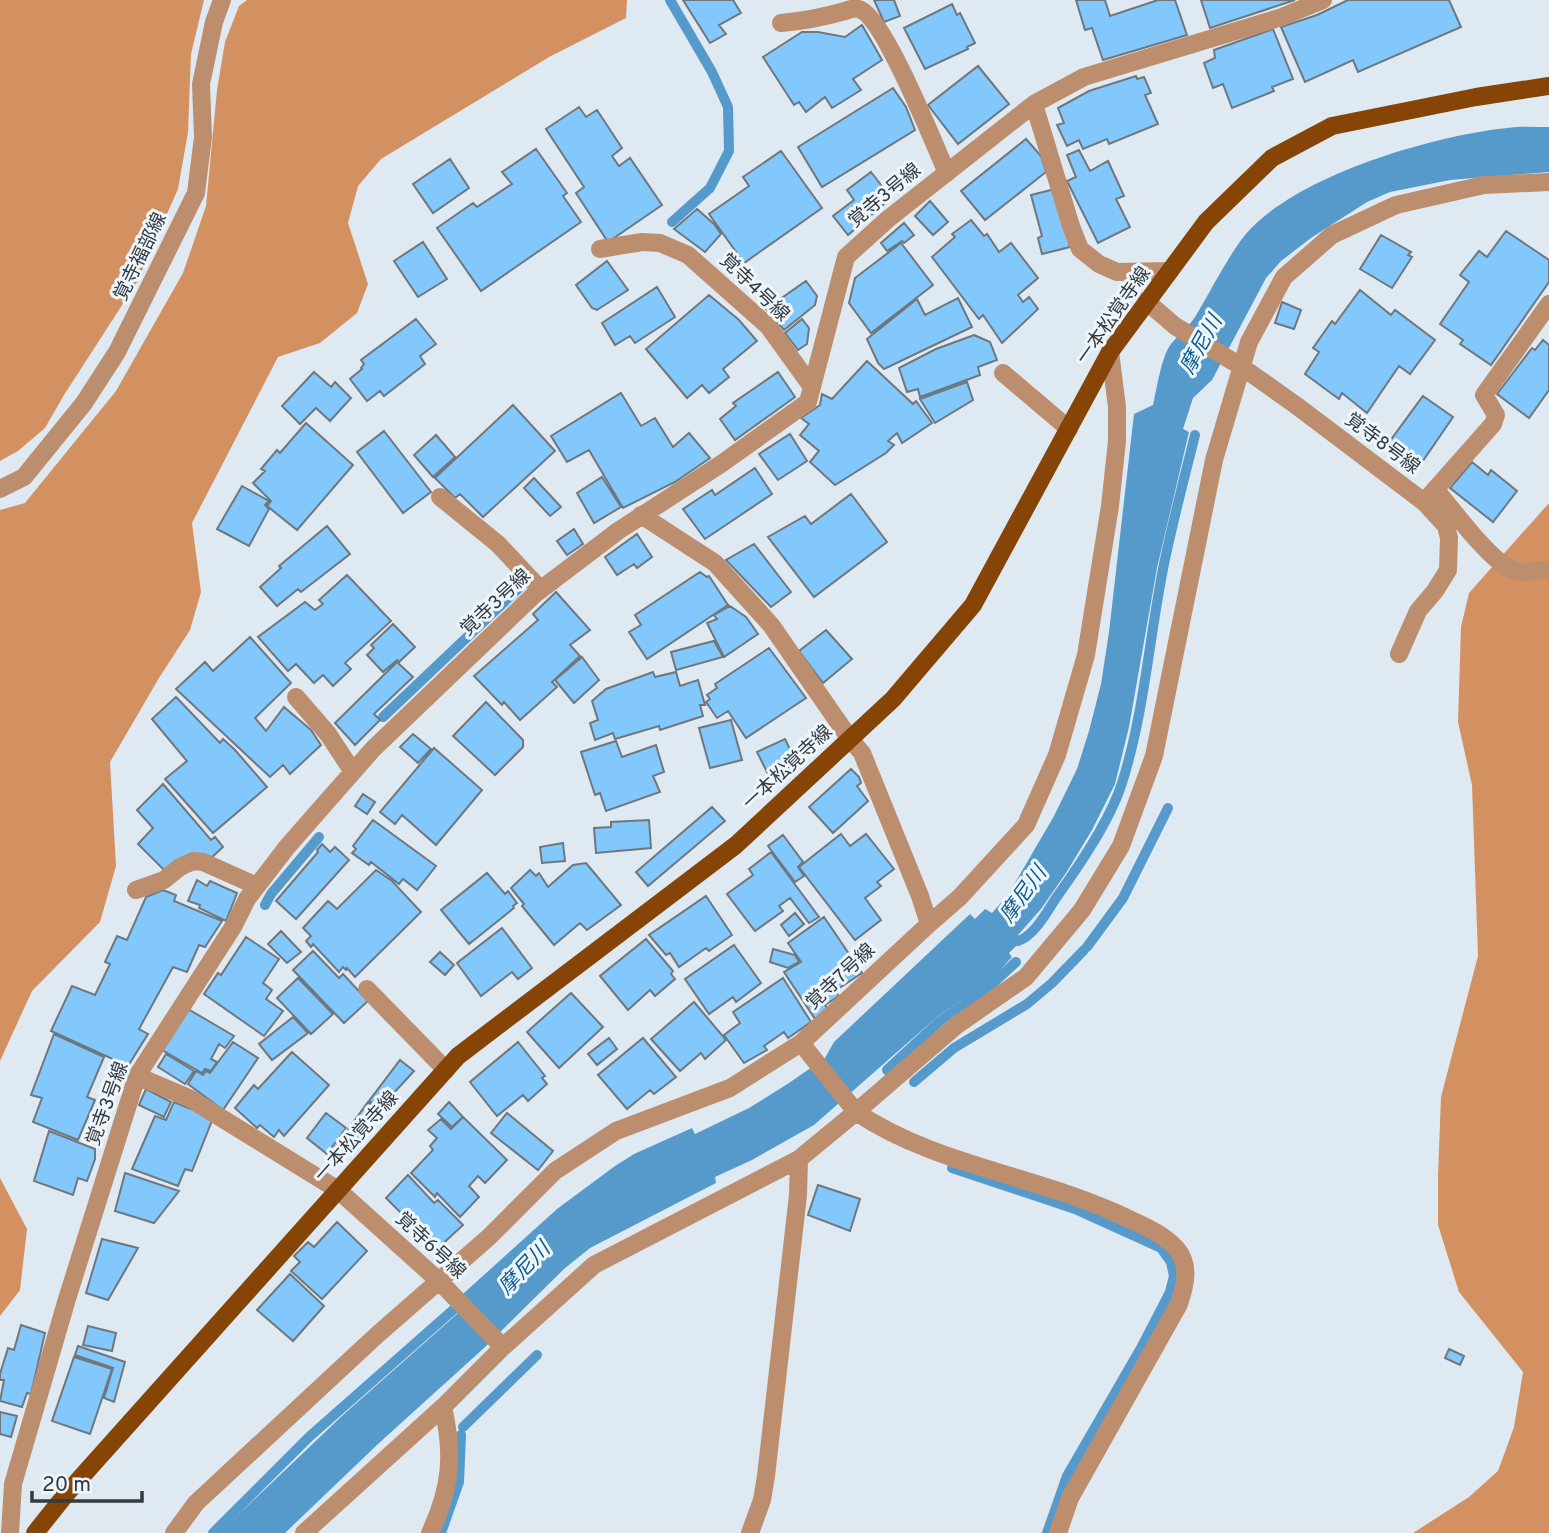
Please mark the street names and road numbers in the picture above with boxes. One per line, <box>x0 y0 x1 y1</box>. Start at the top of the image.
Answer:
street label: 覚寺3号線 <box>844 159 926 233</box>
street label: 覚寺福部線 <box>109 209 173 305</box>
street label: 覚寺4号線 <box>714 249 794 327</box>
street label: 一本松覚寺線 <box>1071 262 1157 370</box>
street label: 覚寺8号線 <box>1340 408 1424 480</box>
street label: 覚寺3号線 <box>456 564 536 642</box>
street label: 一本松覚寺線 <box>738 720 838 816</box>
street label: 覚寺7号線 <box>801 939 881 1015</box>
street label: 覚寺3号線 <box>82 1059 134 1149</box>
street label: 一本松覚寺線 <box>310 1087 404 1187</box>
street label: 覚寺6号線 <box>390 1207 470 1285</box>

